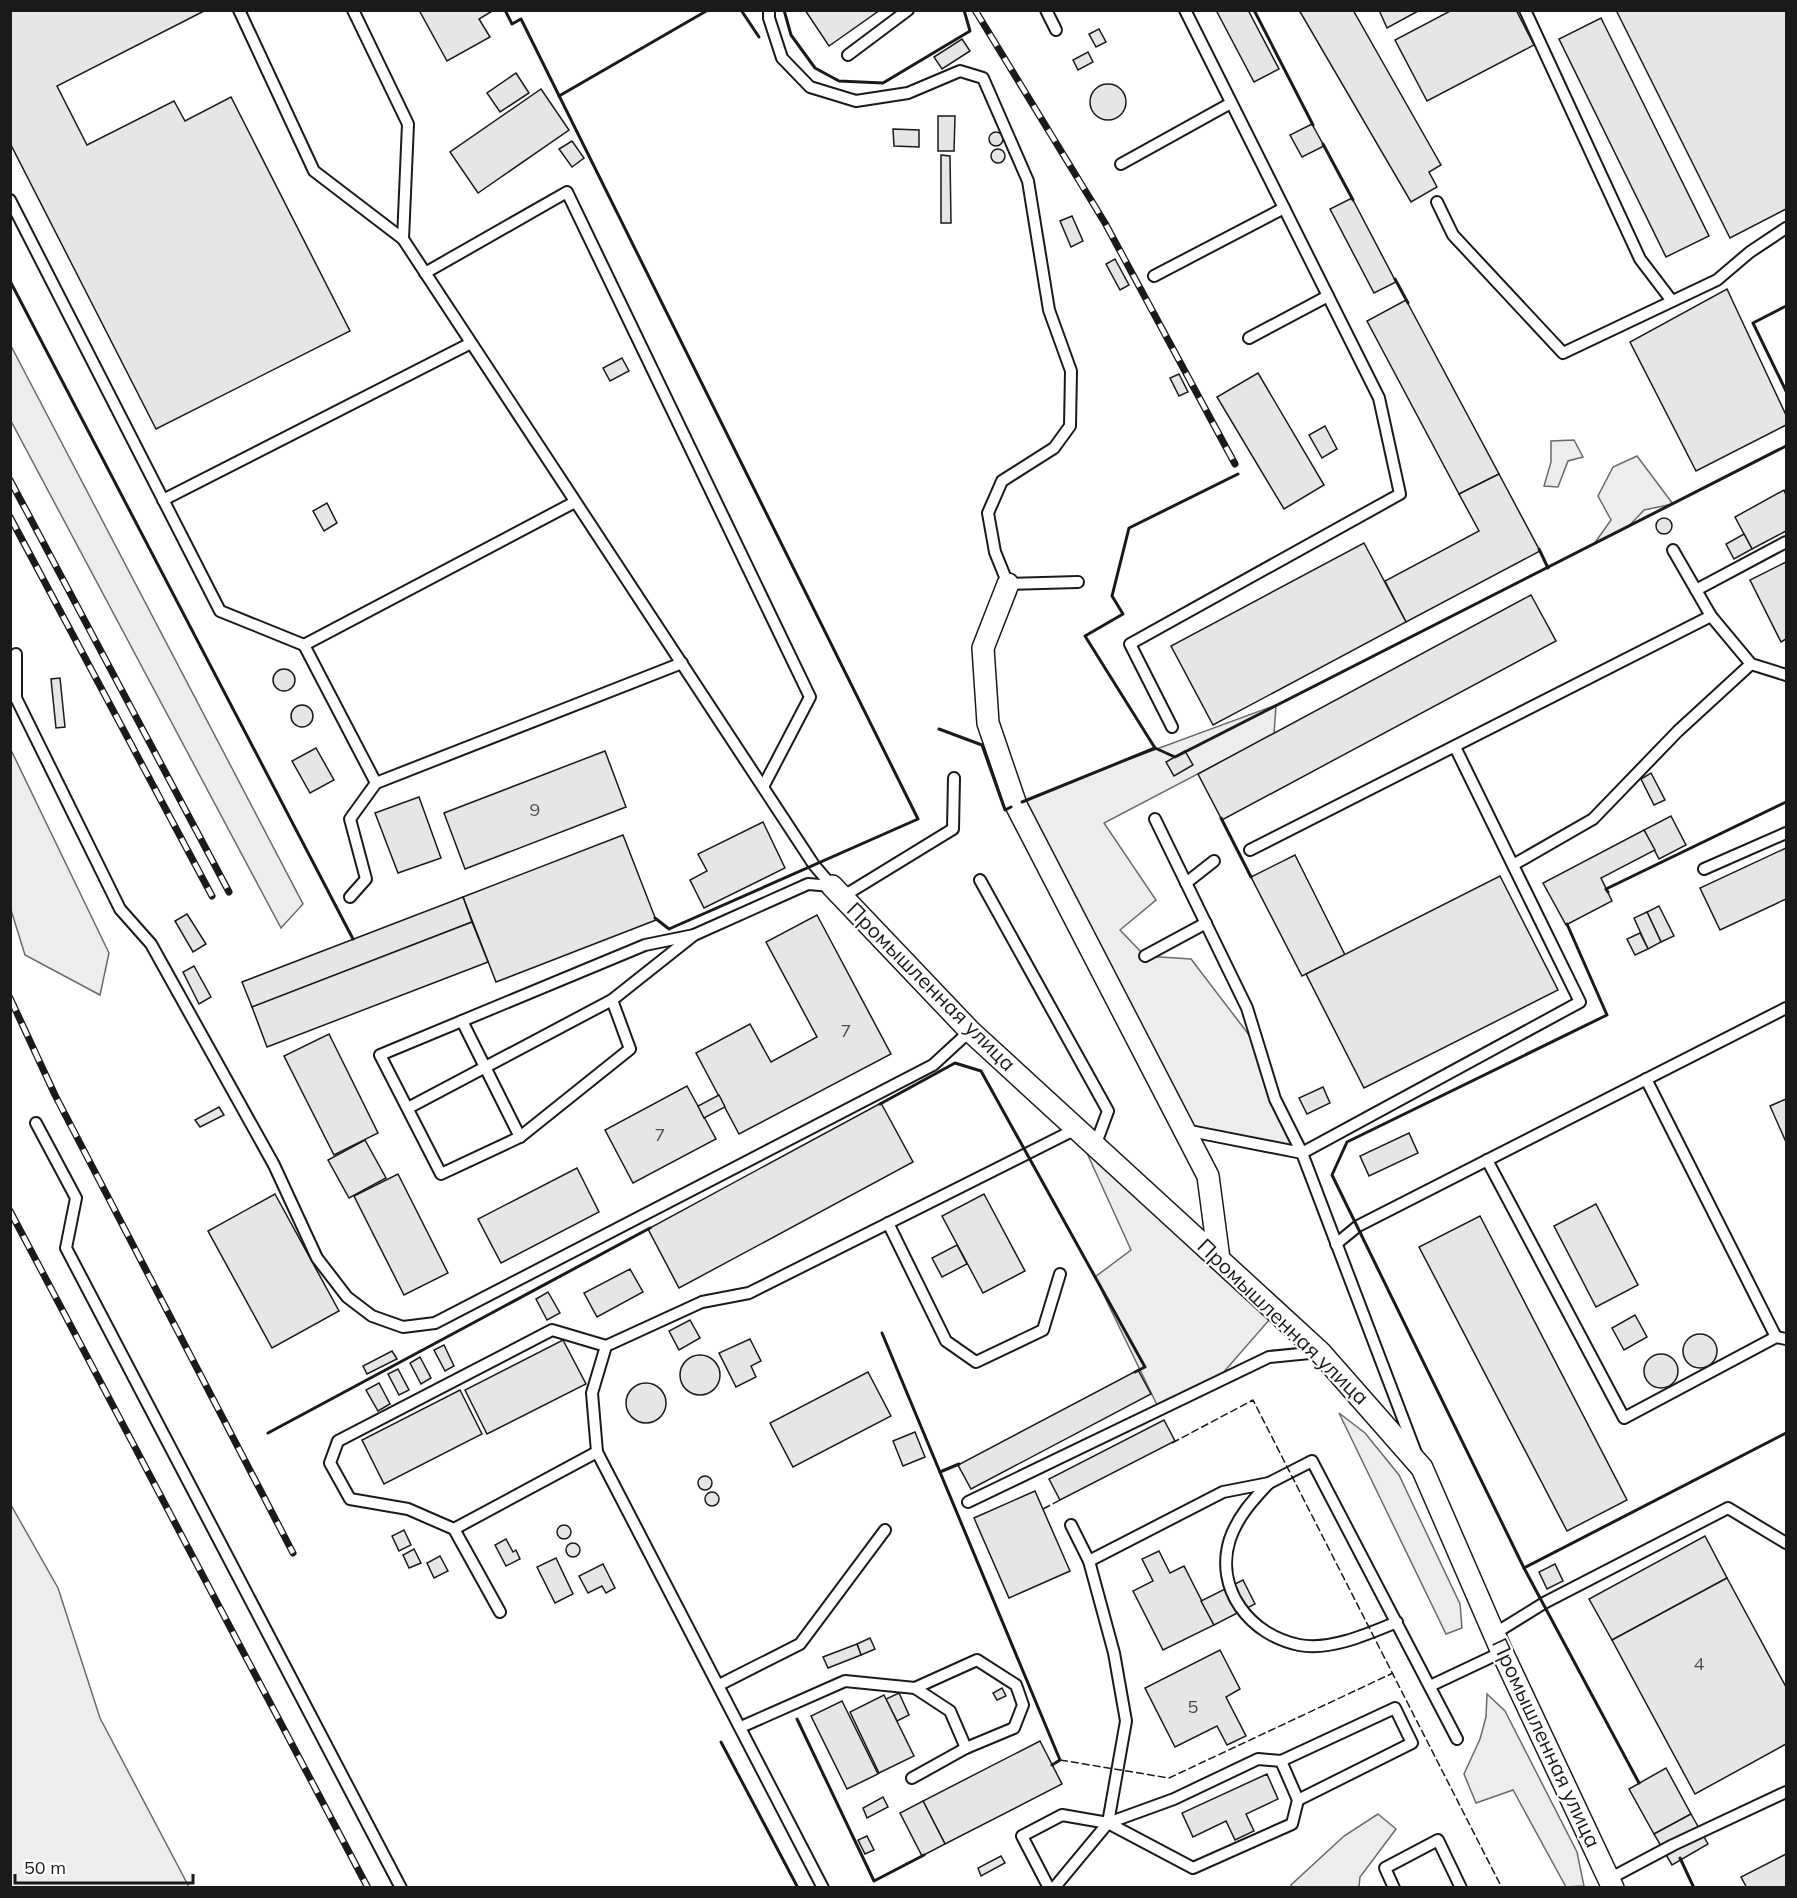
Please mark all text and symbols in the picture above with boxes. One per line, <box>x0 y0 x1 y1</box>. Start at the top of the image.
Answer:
house number: 9 <box>530 798 540 821</box>
street label: Промышленная улица <box>842 896 1022 1076</box>
house number: 7 <box>841 1019 851 1042</box>
house number: 7 <box>655 1123 665 1146</box>
street label: Промышленная улица <box>1193 1233 1375 1410</box>
street label: Промышленная улица <box>1487 1634 1607 1851</box>
house number: 4 <box>1694 1652 1705 1675</box>
house number: 5 <box>1188 1695 1199 1718</box>
scale bar <box>15 1847 194 1885</box>
text: 50 m <box>24 1856 66 1879</box>

